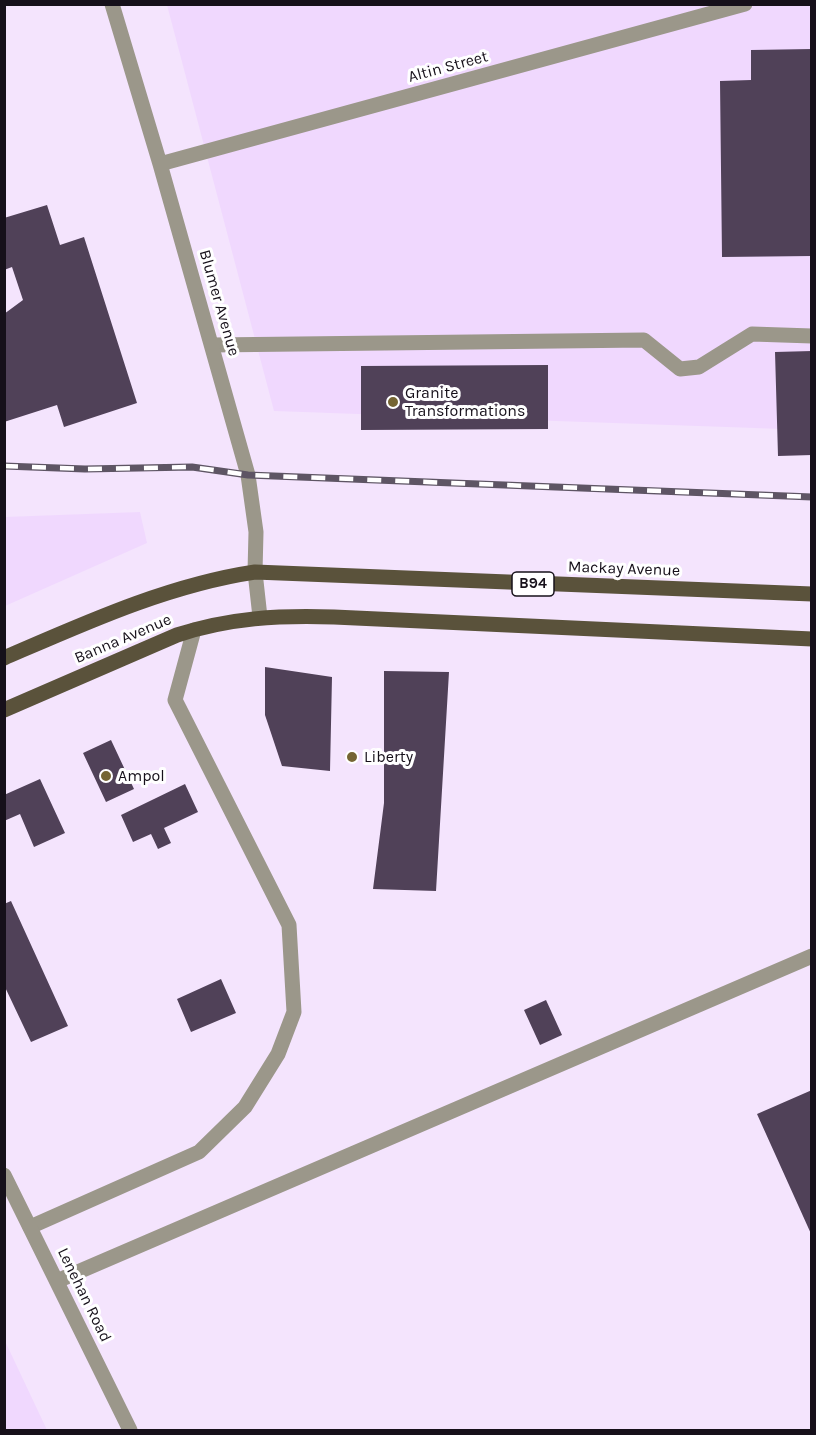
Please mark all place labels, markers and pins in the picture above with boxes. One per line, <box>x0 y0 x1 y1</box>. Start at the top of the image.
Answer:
place label: Granite Transformations <box>405 383 525 421</box>
marker: Granite Transformations <box>386 395 400 409</box>
place label: Liberty <box>364 747 413 767</box>
marker: Liberty <box>345 750 359 764</box>
place label: Ampol <box>118 766 165 786</box>
marker: Ampol <box>99 769 113 783</box>

